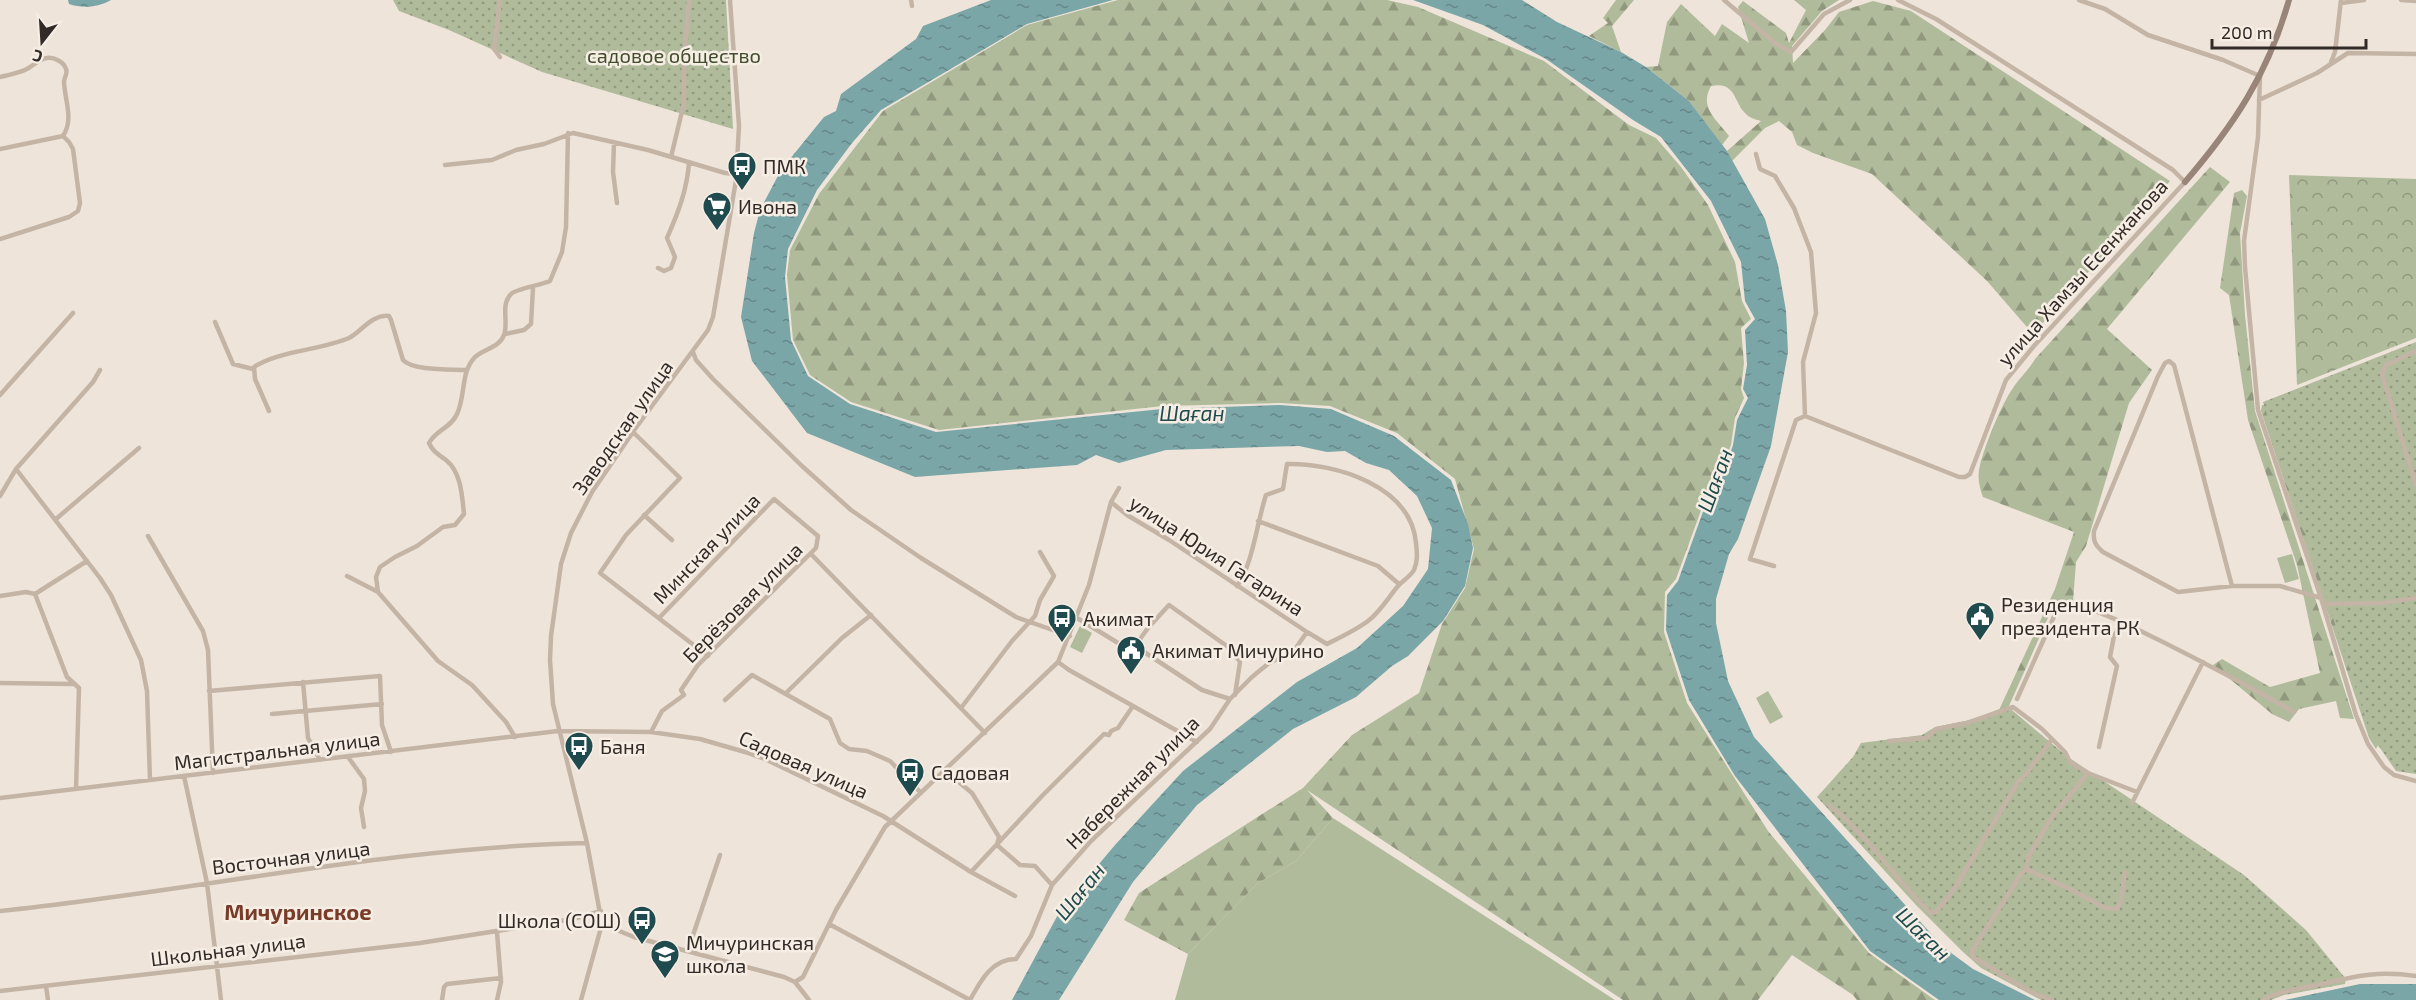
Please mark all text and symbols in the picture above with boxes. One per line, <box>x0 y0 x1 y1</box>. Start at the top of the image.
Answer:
north arrow <box>12 12 72 72</box>
scale bar <box>2212 12 2366 50</box>
text: 200 m <box>2221 21 2273 43</box>
park label: садовое общество <box>587 43 761 67</box>
text: С <box>30 46 45 67</box>
bus stop icon: ПМК <box>726 150 758 192</box>
place label: ПМК <box>763 154 806 178</box>
street label: улица Хамзы Есенжанова <box>1992 174 2173 371</box>
supermarket icon: Ивона <box>701 190 733 232</box>
place label: Ивона <box>738 194 797 218</box>
street label: Заводская улица <box>567 355 678 499</box>
water label: Шаған <box>1159 400 1225 425</box>
water label: Шаған <box>1691 445 1737 515</box>
street label: Минская улица <box>647 488 765 609</box>
street label: улица Юрия Гагарина <box>1125 490 1309 621</box>
street label: Берёзовая улица <box>677 537 808 668</box>
place label: Резиденция президента РК <box>2001 592 2140 639</box>
public building icon: Резиденция президента РК <box>1964 600 1996 642</box>
bus stop icon: Акимат <box>1046 602 1078 644</box>
place label: Акимат <box>1083 606 1154 630</box>
public building icon: Акимат Мичурино <box>1115 634 1147 676</box>
place label: Акимат Мичурино <box>1152 638 1324 663</box>
street label: Набережная улица <box>1060 710 1204 854</box>
street label: Магистральная улица <box>173 725 381 776</box>
street label: Садовая улица <box>735 725 872 804</box>
bus stop icon: Баня <box>563 730 595 772</box>
place label: Баня <box>600 734 646 758</box>
bus stop icon: Садовая <box>894 756 926 798</box>
place label: Садовая <box>931 760 1010 784</box>
street label: Восточная улица <box>211 835 372 880</box>
water label: Шаған <box>1049 858 1109 924</box>
district label: Мичуринское <box>224 898 372 924</box>
water label: Шаған <box>1892 901 1956 965</box>
bus stop icon: Школа (СОШ) <box>626 904 658 946</box>
place label: Школа (СОШ) <box>498 908 621 932</box>
street label: Школьная улица <box>149 928 307 971</box>
place label: Мичуринская школа <box>686 930 814 977</box>
school or university icon: Мичуринская школа <box>649 938 681 980</box>

